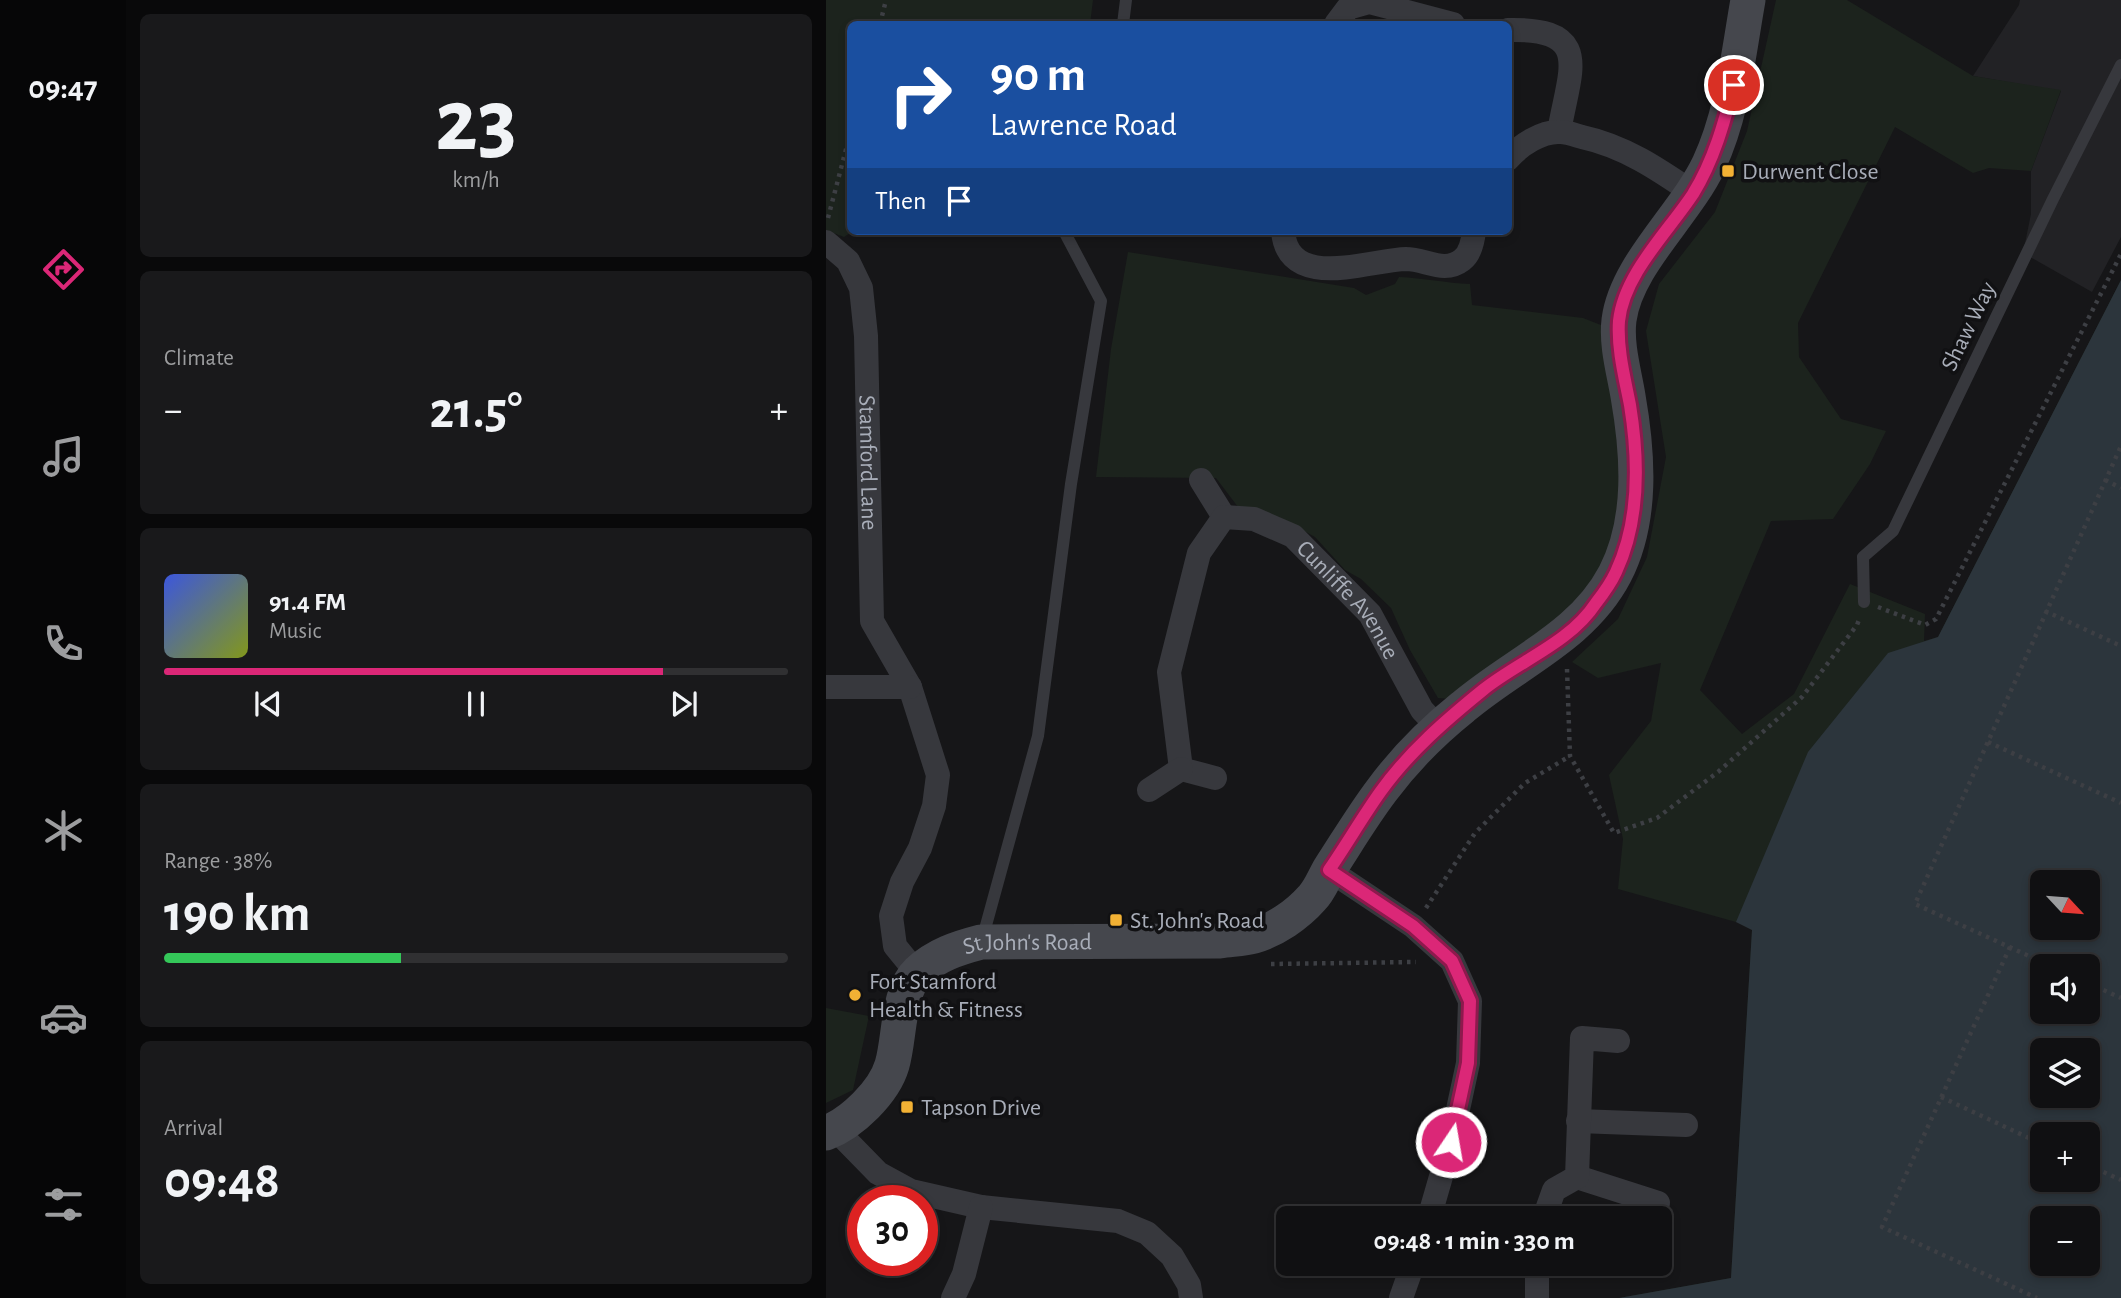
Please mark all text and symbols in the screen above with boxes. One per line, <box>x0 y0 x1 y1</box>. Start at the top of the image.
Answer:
icon: right <box>875 49 966 140</box>
text: 90 m <box>990 51 1086 100</box>
pin <box>1704 55 1764 115</box>
icon: arrive <box>1715 66 1753 104</box>
text: 09:47 <box>28 72 98 104</box>
text: 23 <box>435 76 517 167</box>
text: Lawrence Road <box>990 109 1177 141</box>
place label: Durwent Close <box>1742 160 1879 184</box>
marker: Durwent Close <box>1720 163 1736 179</box>
text: km/h <box>452 169 500 192</box>
icon: arrive <box>940 182 978 220</box>
text: Then <box>875 188 926 214</box>
icon: directions <box>39 245 88 294</box>
street label: Shaw Way <box>1937 278 2001 375</box>
text: Climate <box>164 347 234 370</box>
text: 21.5° <box>430 385 522 437</box>
text: − <box>164 392 182 430</box>
text: + <box>770 392 788 430</box>
street label: Stamford Lane <box>854 395 881 531</box>
icon: music <box>39 432 88 481</box>
street label: Cunliffe Avenue <box>1292 536 1403 663</box>
text: 91.4 FM <box>269 589 346 615</box>
icon: phone <box>39 619 88 668</box>
text: Music <box>269 620 321 643</box>
icon: previous <box>249 685 287 723</box>
icon: pause <box>457 685 495 723</box>
icon: next <box>665 685 703 723</box>
icon: climate <box>39 806 88 855</box>
text: Range · 38% <box>164 850 273 873</box>
north arrow <box>2030 870 2100 940</box>
map controls <box>2030 870 2100 1276</box>
text: 190 km <box>164 888 310 940</box>
place label: St. John's Road <box>1130 909 1264 933</box>
marker: St. John's Road <box>1108 912 1124 928</box>
street label: St John's Road <box>960 931 1092 959</box>
button: sound <box>2030 954 2100 1024</box>
place label: Fort Stamford Health & Fitness <box>869 970 1023 1022</box>
marker: Fort Stamford Health & Fitness <box>847 987 863 1003</box>
icon: car <box>39 993 88 1042</box>
button: layers <box>2030 1038 2100 1108</box>
place label: Tapson Drive <box>921 1096 1041 1120</box>
marker: Tapson Drive <box>899 1099 915 1115</box>
position arrow <box>1414 1105 1488 1179</box>
text: Arrival <box>164 1117 223 1140</box>
button: + <box>2030 1122 2100 1192</box>
text: 09:48 <box>164 1155 280 1207</box>
icon: filters <box>39 1180 88 1229</box>
speed limit sign: 30 <box>847 1185 938 1276</box>
button: − <box>2030 1206 2100 1276</box>
text: 09:48 · 1 min · 330 m <box>1373 1228 1575 1254</box>

